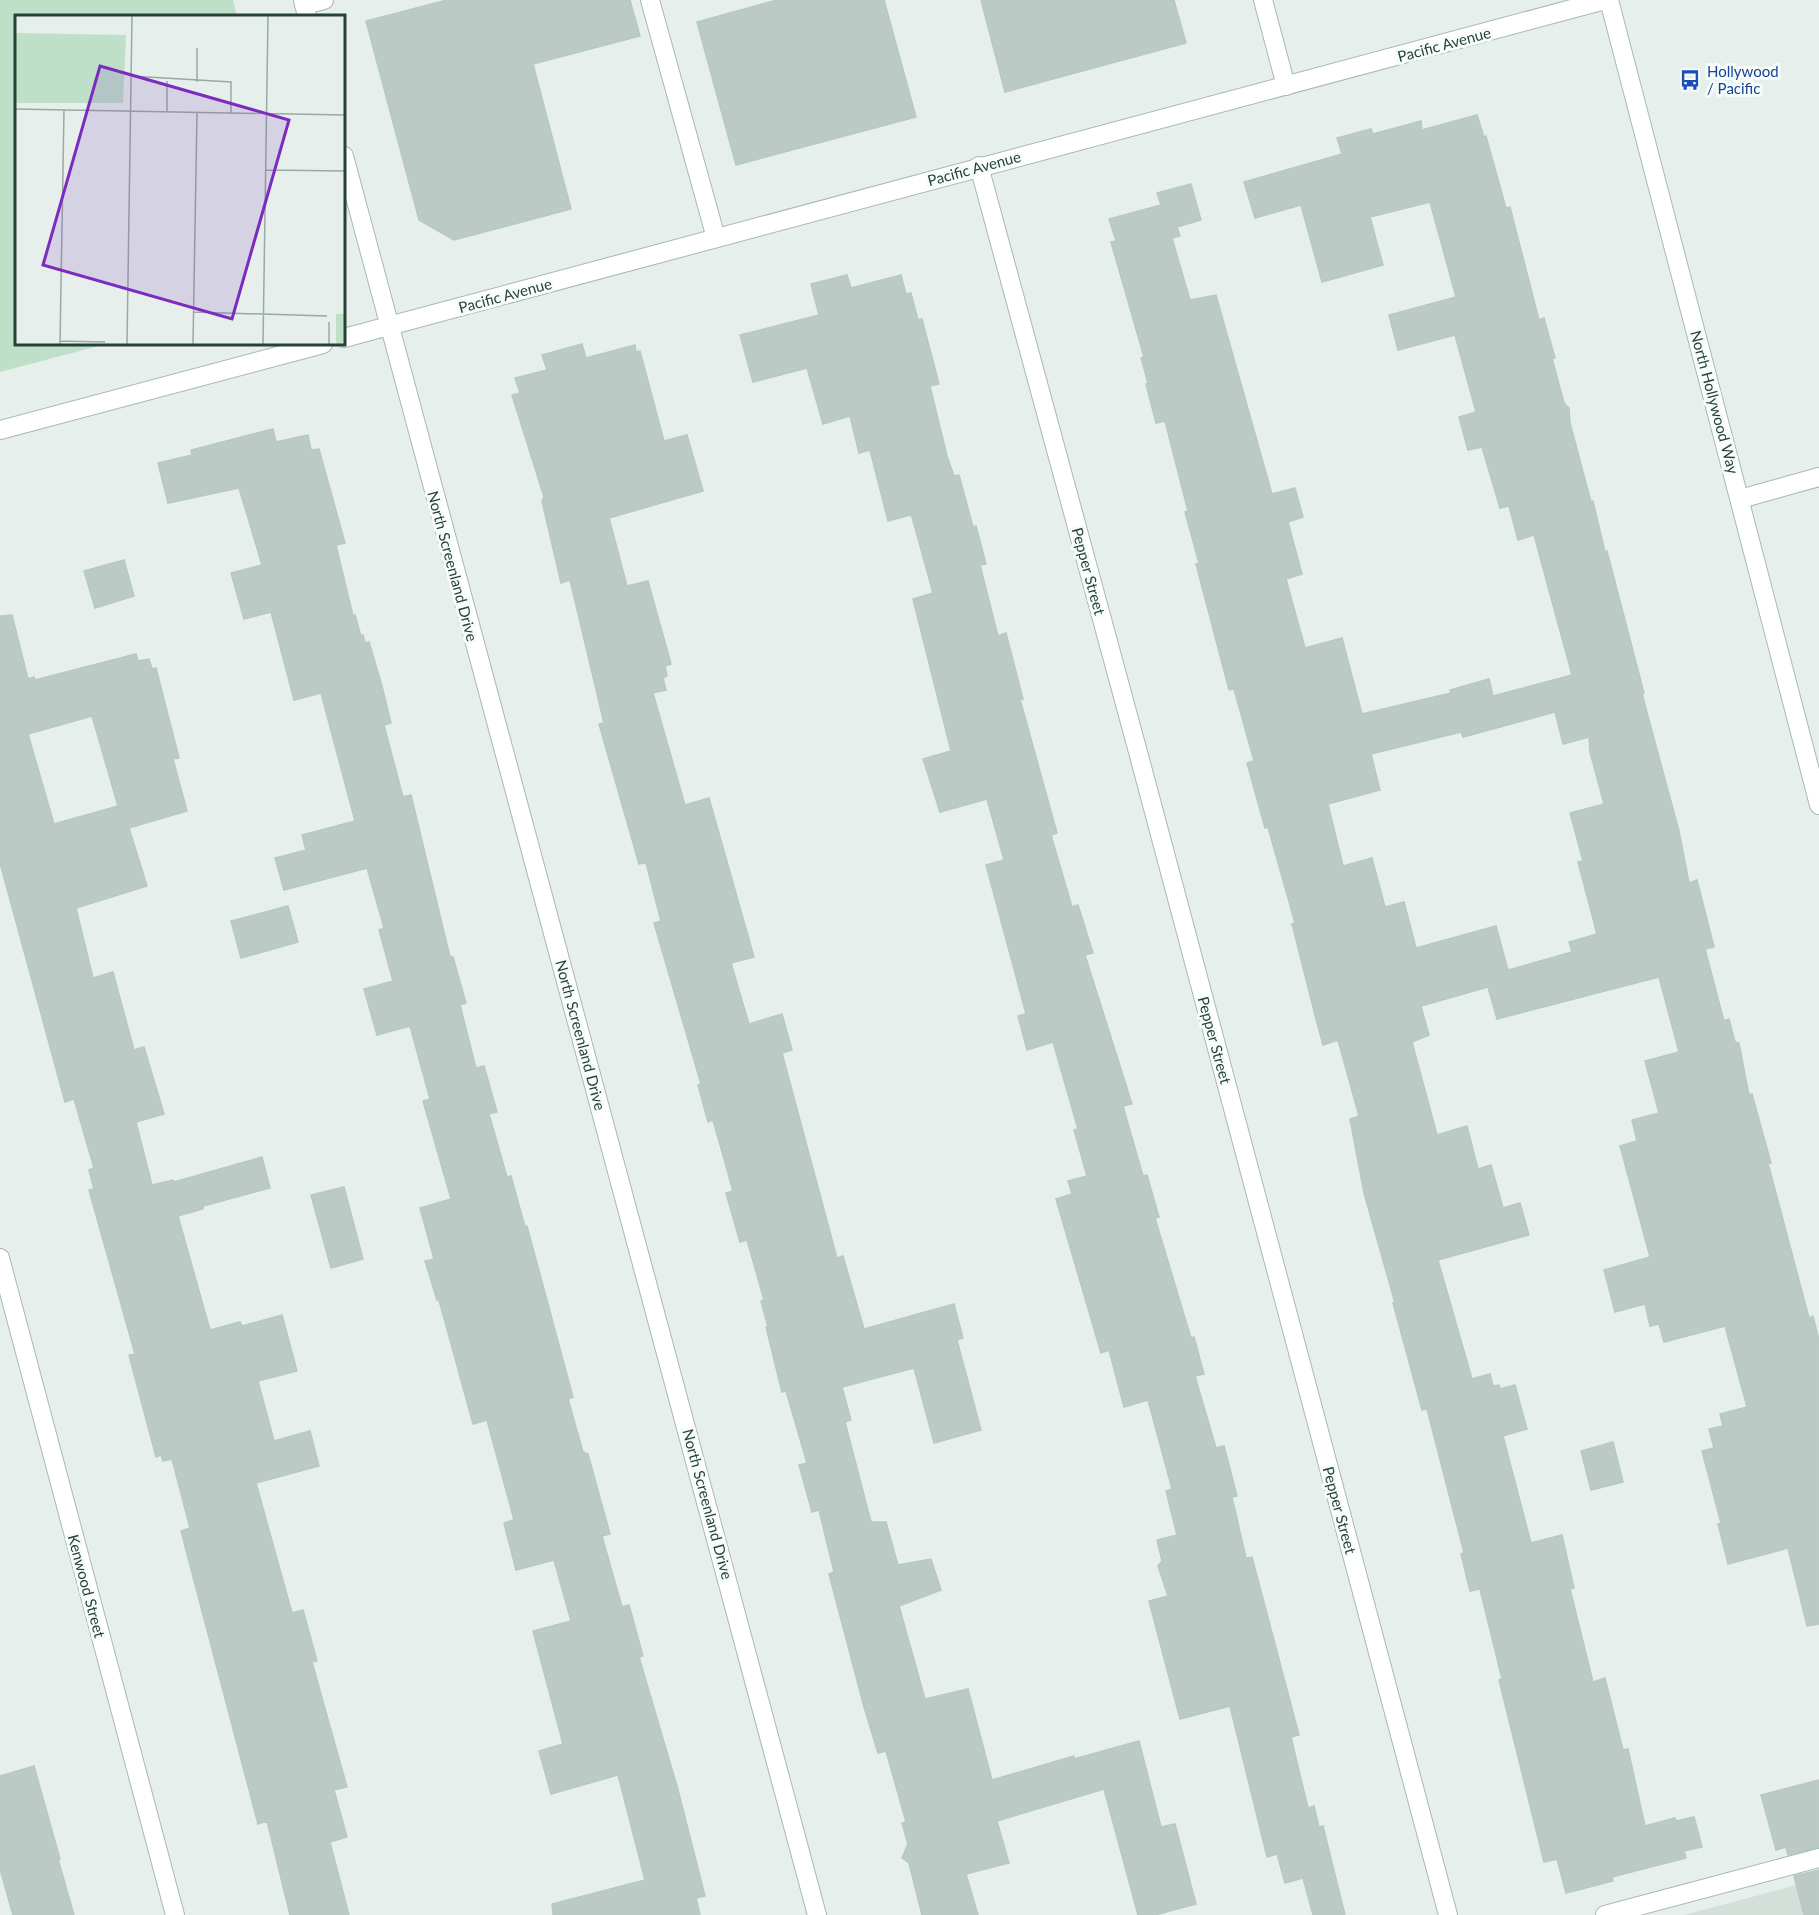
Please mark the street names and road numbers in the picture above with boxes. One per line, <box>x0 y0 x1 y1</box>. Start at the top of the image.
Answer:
street label: Pacific Avenue <box>1395 23 1493 65</box>
street label: Pacific Avenue <box>925 147 1023 189</box>
street label: Pacific Avenue <box>456 274 554 316</box>
street label: North Hollywood Way <box>1687 328 1743 476</box>
street label: North Screenland Drive <box>424 489 482 643</box>
street label: Pepper Street <box>1069 525 1109 617</box>
street label: North Screenland Drive <box>552 958 610 1112</box>
street label: Pepper Street <box>1195 994 1235 1086</box>
street label: North Screenland Drive <box>679 1427 737 1581</box>
street label: Pepper Street <box>1320 1464 1360 1556</box>
street label: Kenwood Street <box>65 1532 110 1640</box>

